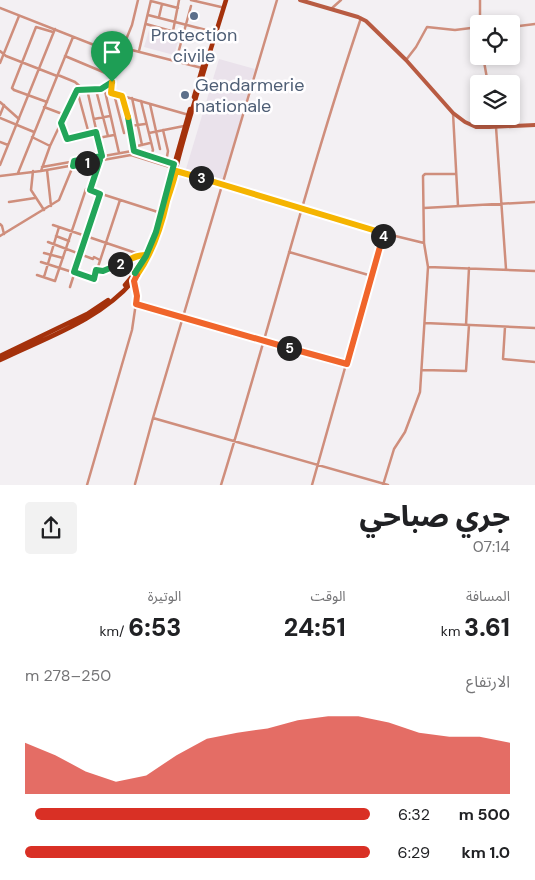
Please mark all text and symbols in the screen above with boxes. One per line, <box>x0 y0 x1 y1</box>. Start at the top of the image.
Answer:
marker: Protection civile <box>188 10 200 22</box>
map controls <box>470 15 520 125</box>
button: locate <box>470 15 520 65</box>
place label: Protection civile <box>151 23 237 68</box>
pin <box>91 31 133 82</box>
icon: arrive <box>98 38 126 66</box>
place label: Gendarmerie nationale <box>195 73 304 118</box>
button: layers <box>470 75 520 125</box>
marker: Gendarmerie nationale <box>179 89 191 101</box>
pin: 1 <box>74 150 100 176</box>
text: 1 <box>85 154 90 172</box>
pin: 3 <box>188 166 214 190</box>
text: 3 <box>197 169 206 187</box>
pin: 4 <box>370 224 396 248</box>
text: 4 <box>379 227 388 245</box>
pin: 2 <box>108 252 132 276</box>
text: 2 <box>116 255 125 273</box>
pin: 5 <box>276 336 302 360</box>
text: 5 <box>285 339 294 357</box>
text: جري صباحي <box>360 498 510 535</box>
button: share <box>25 502 77 554</box>
text: 07:14 <box>473 536 510 557</box>
text: الوتيرة <box>148 587 181 605</box>
text: الوقت <box>311 587 346 605</box>
text: المسافة <box>466 587 510 605</box>
text: 6:53 <box>128 611 181 644</box>
text: 24:51 <box>284 611 346 644</box>
text: 3.61 <box>464 611 510 644</box>
text: /km <box>100 622 128 640</box>
text: km <box>441 622 464 640</box>
text: 250–278 m <box>25 665 111 686</box>
text: الارتفاع <box>466 671 510 692</box>
text: 6:32 <box>398 804 430 825</box>
text: 500 m <box>459 804 510 825</box>
text: 6:29 <box>398 842 430 863</box>
text: 1.0 km <box>461 842 510 863</box>

